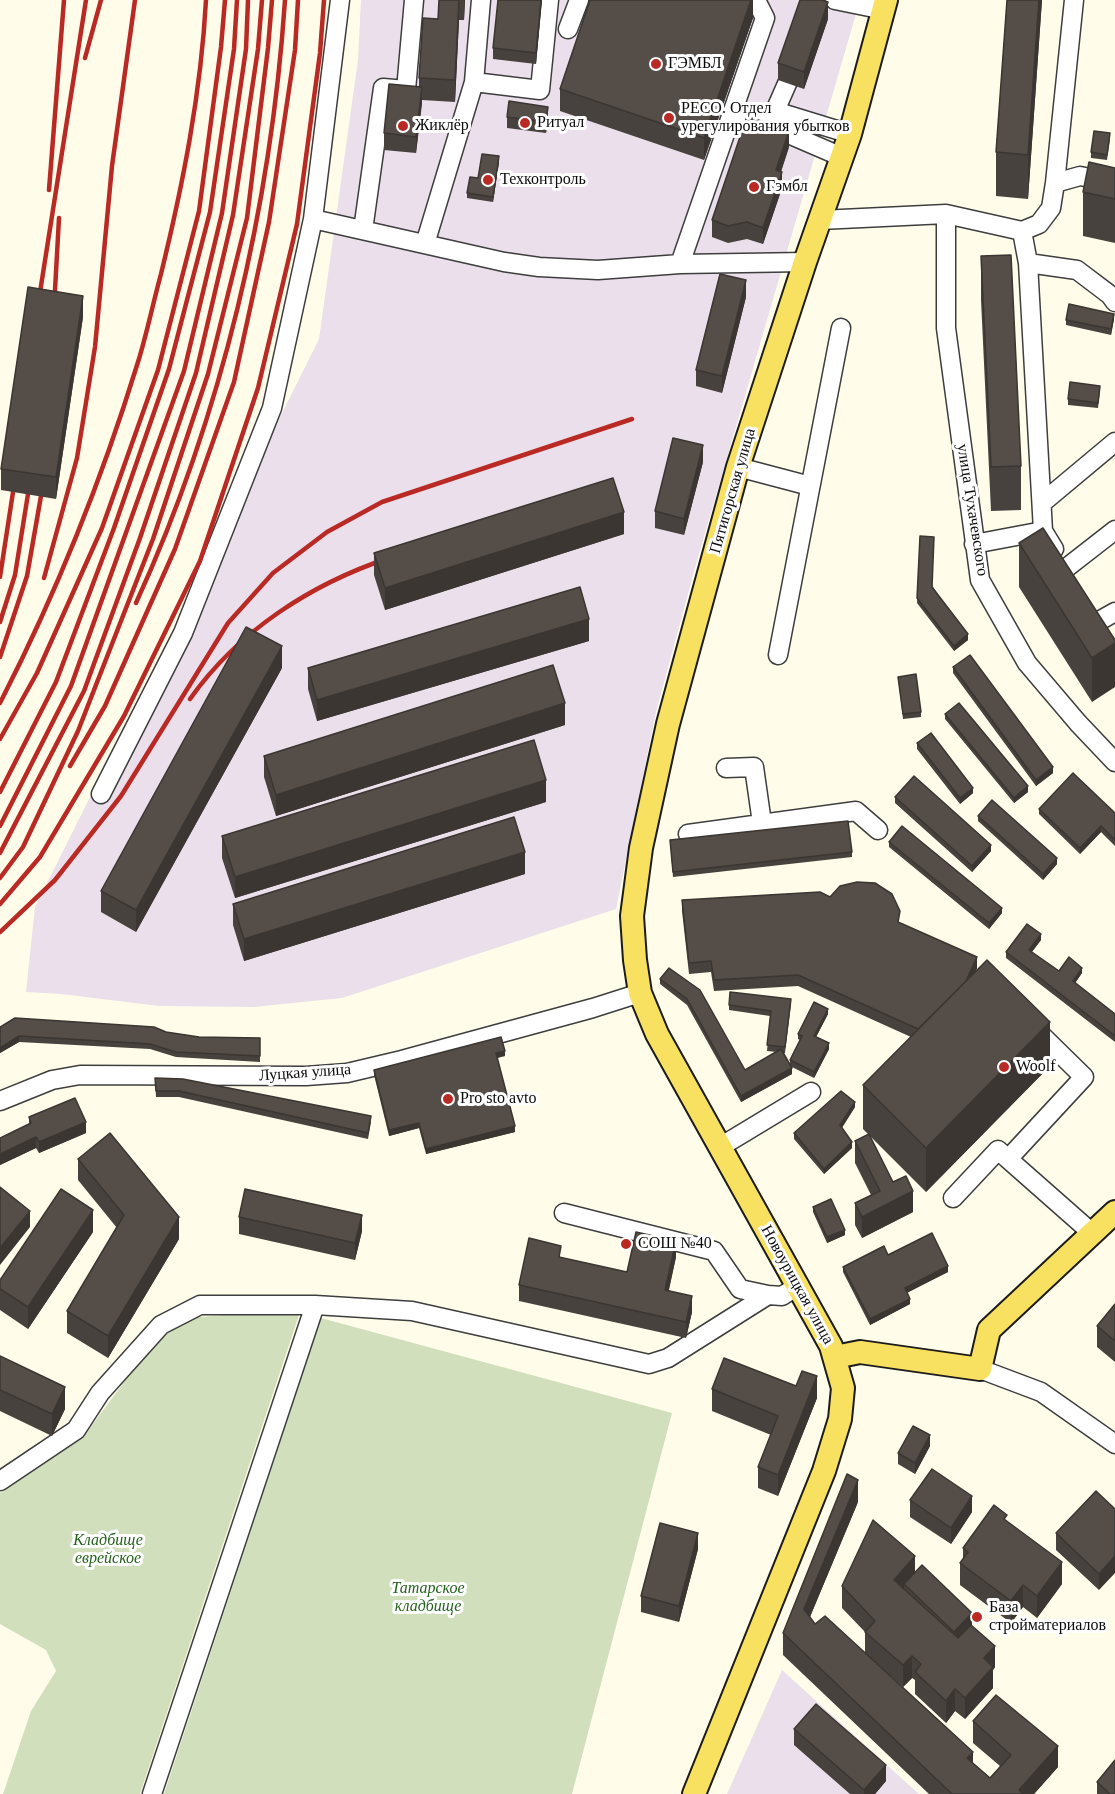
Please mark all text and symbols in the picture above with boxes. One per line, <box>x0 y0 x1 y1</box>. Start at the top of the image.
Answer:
place label: ГЭМБЛ <box>668 54 722 74</box>
marker: ГЭМБЛ <box>649 57 663 71</box>
place label: РЕСО. Отдел урегулирования убытков <box>681 99 850 137</box>
marker: РЕСО. Отдел урегулирования убытков <box>662 111 676 125</box>
place label: Ритуал <box>537 113 584 133</box>
place label: Жиклёр <box>415 116 469 136</box>
marker: Ритуал <box>518 116 532 130</box>
marker: Жиклёр <box>396 119 410 133</box>
place label: Техконтроль <box>500 170 586 190</box>
marker: Техконтроль <box>481 173 495 187</box>
place label: Гэмбл <box>766 177 808 197</box>
marker: Гэмбл <box>747 180 761 194</box>
street label: Пятигорская улица <box>706 426 760 556</box>
street label: улица Тухачевского <box>952 443 992 577</box>
place label: Woolf <box>1016 1057 1056 1077</box>
street label: Луцкая улица <box>258 1060 352 1086</box>
marker: Woolf <box>997 1060 1011 1074</box>
place label: Pro sto avto <box>460 1089 536 1109</box>
marker: Pro sto avto <box>441 1092 455 1106</box>
street label: Новоурицкая улица <box>756 1222 838 1348</box>
place label: СОШ №40 <box>638 1234 712 1254</box>
marker: СОШ №40 <box>619 1237 633 1251</box>
park label: Кладбище еврейское <box>73 1531 143 1569</box>
park label: Татарское кладбище <box>391 1579 465 1617</box>
place label: База стройматериалов <box>989 1598 1106 1636</box>
marker: База стройматериалов <box>970 1610 984 1624</box>

